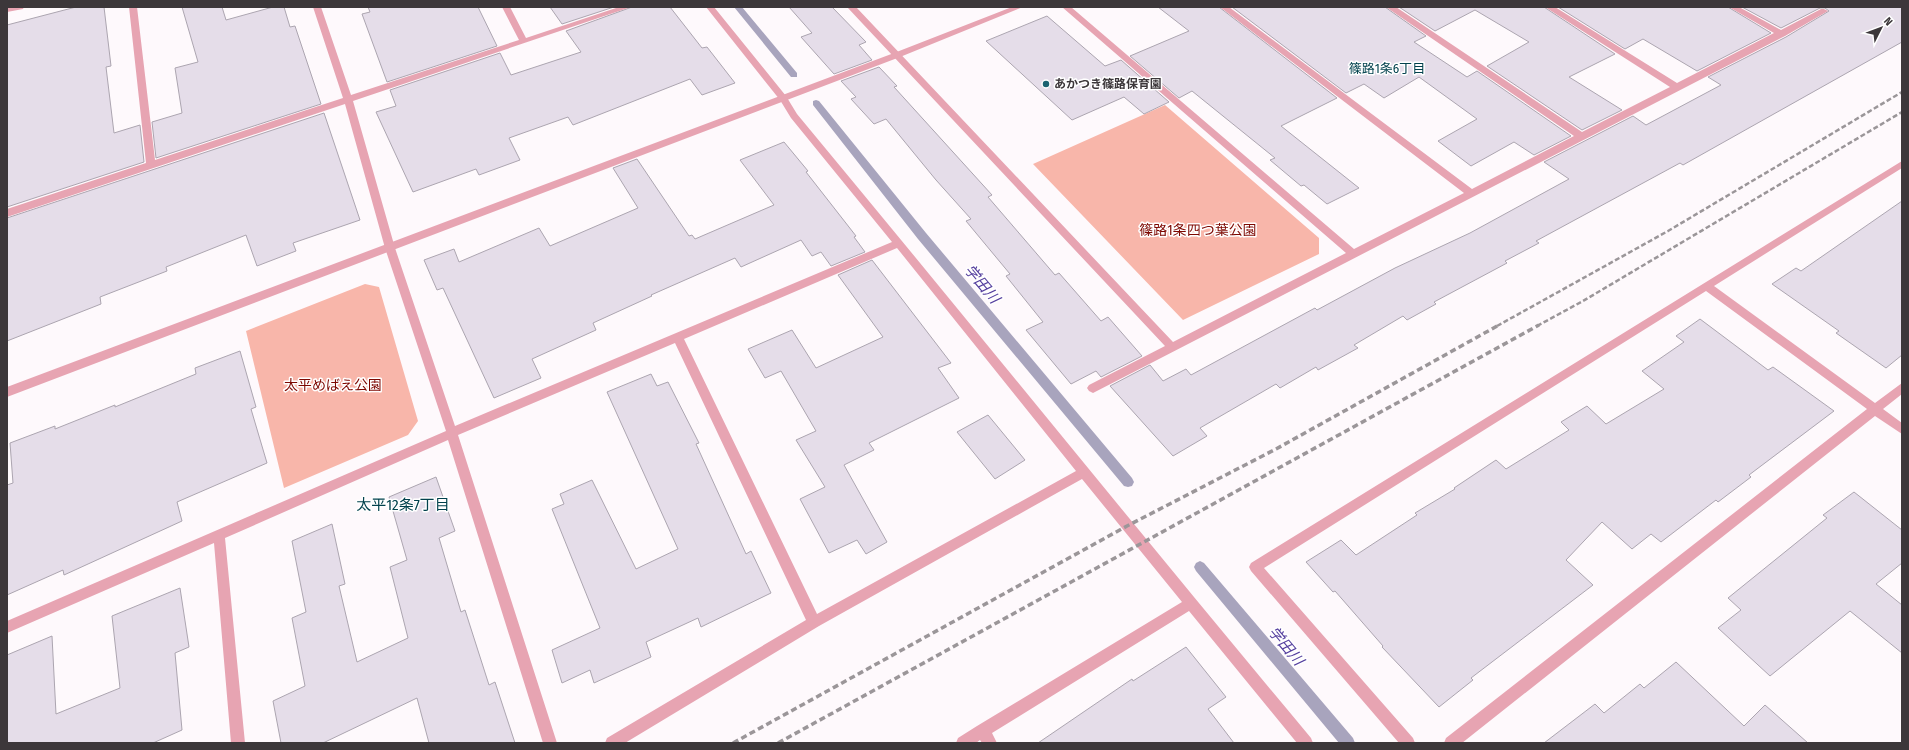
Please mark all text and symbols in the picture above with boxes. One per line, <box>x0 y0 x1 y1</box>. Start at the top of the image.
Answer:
north arrow <box>1861 8 1901 48</box>
text: N <box>1881 15 1895 28</box>
district label: 篠路1条6丁目 <box>1349 61 1425 76</box>
place label: あかつき篠路保育園 <box>1054 77 1162 91</box>
marker: あかつき篠路保育園 <box>1041 79 1051 89</box>
park label: 篠路1条四つ葉公園 <box>1139 222 1257 239</box>
water label: 学田川 <box>961 261 1005 309</box>
park label: 太平めばえ公園 <box>284 377 382 394</box>
district label: 太平12条7丁目 <box>356 496 450 514</box>
water label: 学田川 <box>1265 623 1309 671</box>

